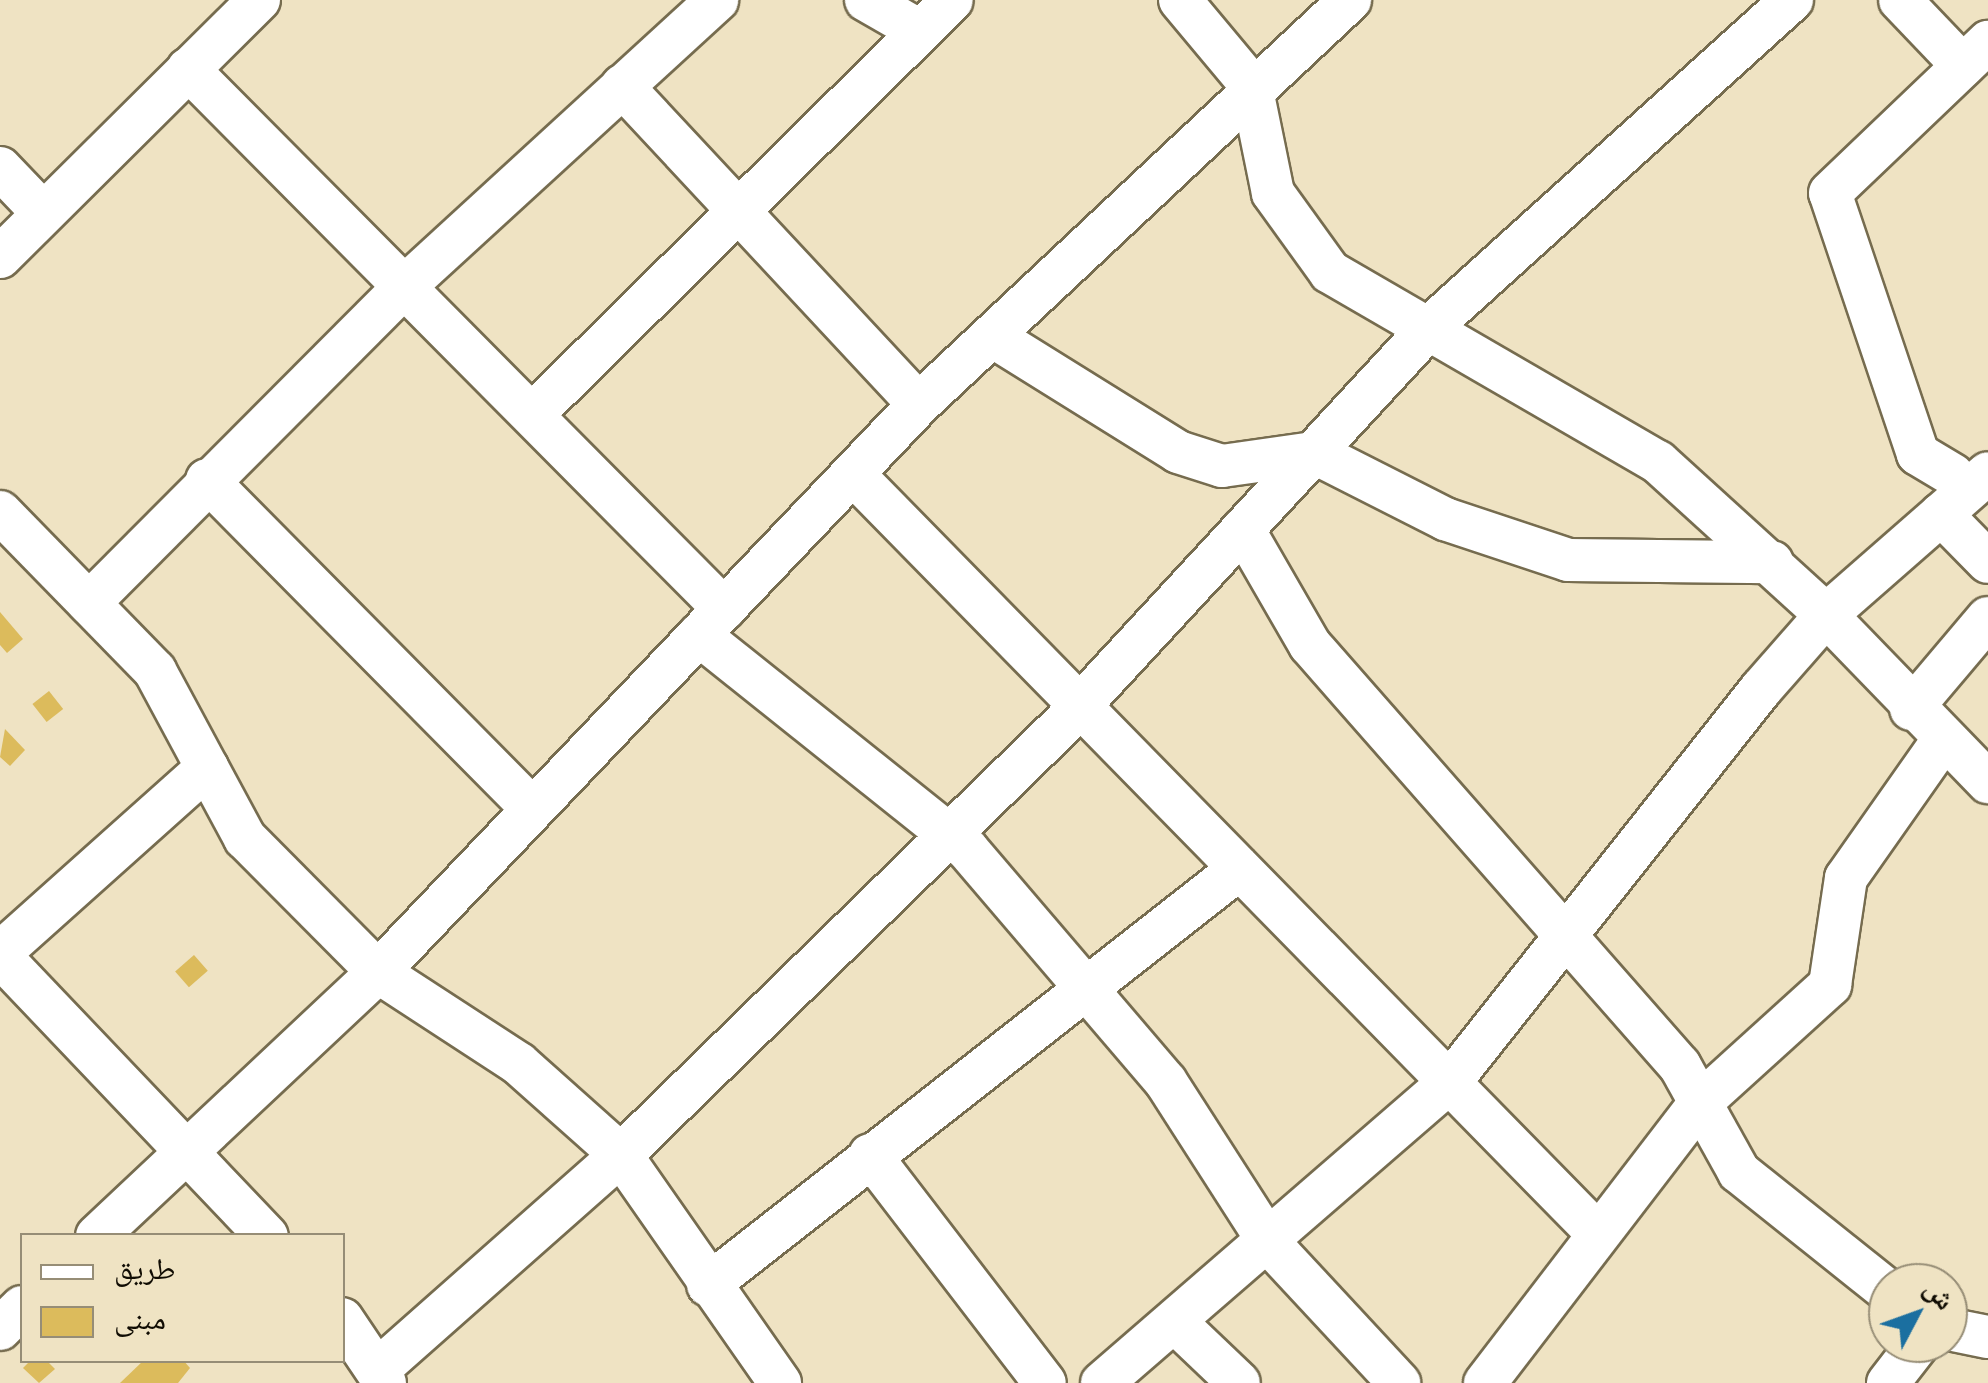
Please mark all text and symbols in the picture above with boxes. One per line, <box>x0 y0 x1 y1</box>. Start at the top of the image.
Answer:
legend <box>20 1233 345 1363</box>
text: طريق <box>114 1251 175 1287</box>
north arrow <box>1868 1263 1968 1363</box>
text: ش <box>1917 1272 1962 1316</box>
text: مبنى <box>114 1301 166 1337</box>

